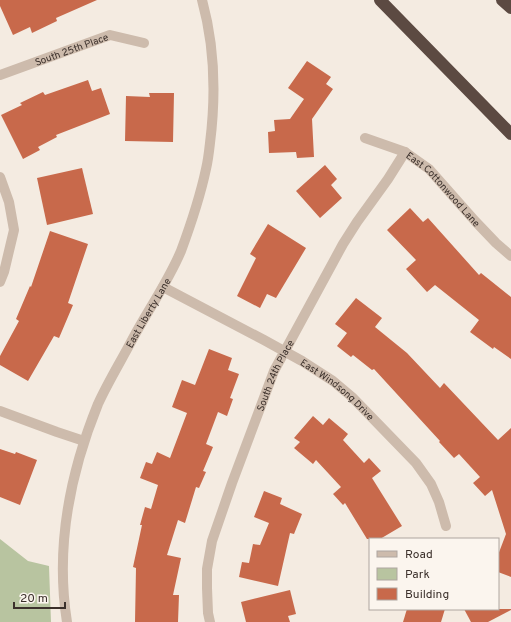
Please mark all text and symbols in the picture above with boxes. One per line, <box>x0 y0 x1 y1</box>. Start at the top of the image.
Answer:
street label: South 25th Place <box>33 31 111 70</box>
street label: East Cottonwood Lane <box>403 150 482 230</box>
street label: East Liberty Lane <box>124 276 175 351</box>
street label: South 24th Place <box>254 338 298 413</box>
street label: East Windsong Drive <box>297 357 376 424</box>
legend <box>369 538 499 610</box>
text: Road <box>405 547 433 563</box>
text: Park <box>405 567 430 583</box>
scale bar <box>14 584 65 610</box>
text: Building <box>405 587 449 603</box>
text: 20 m <box>20 591 48 607</box>

